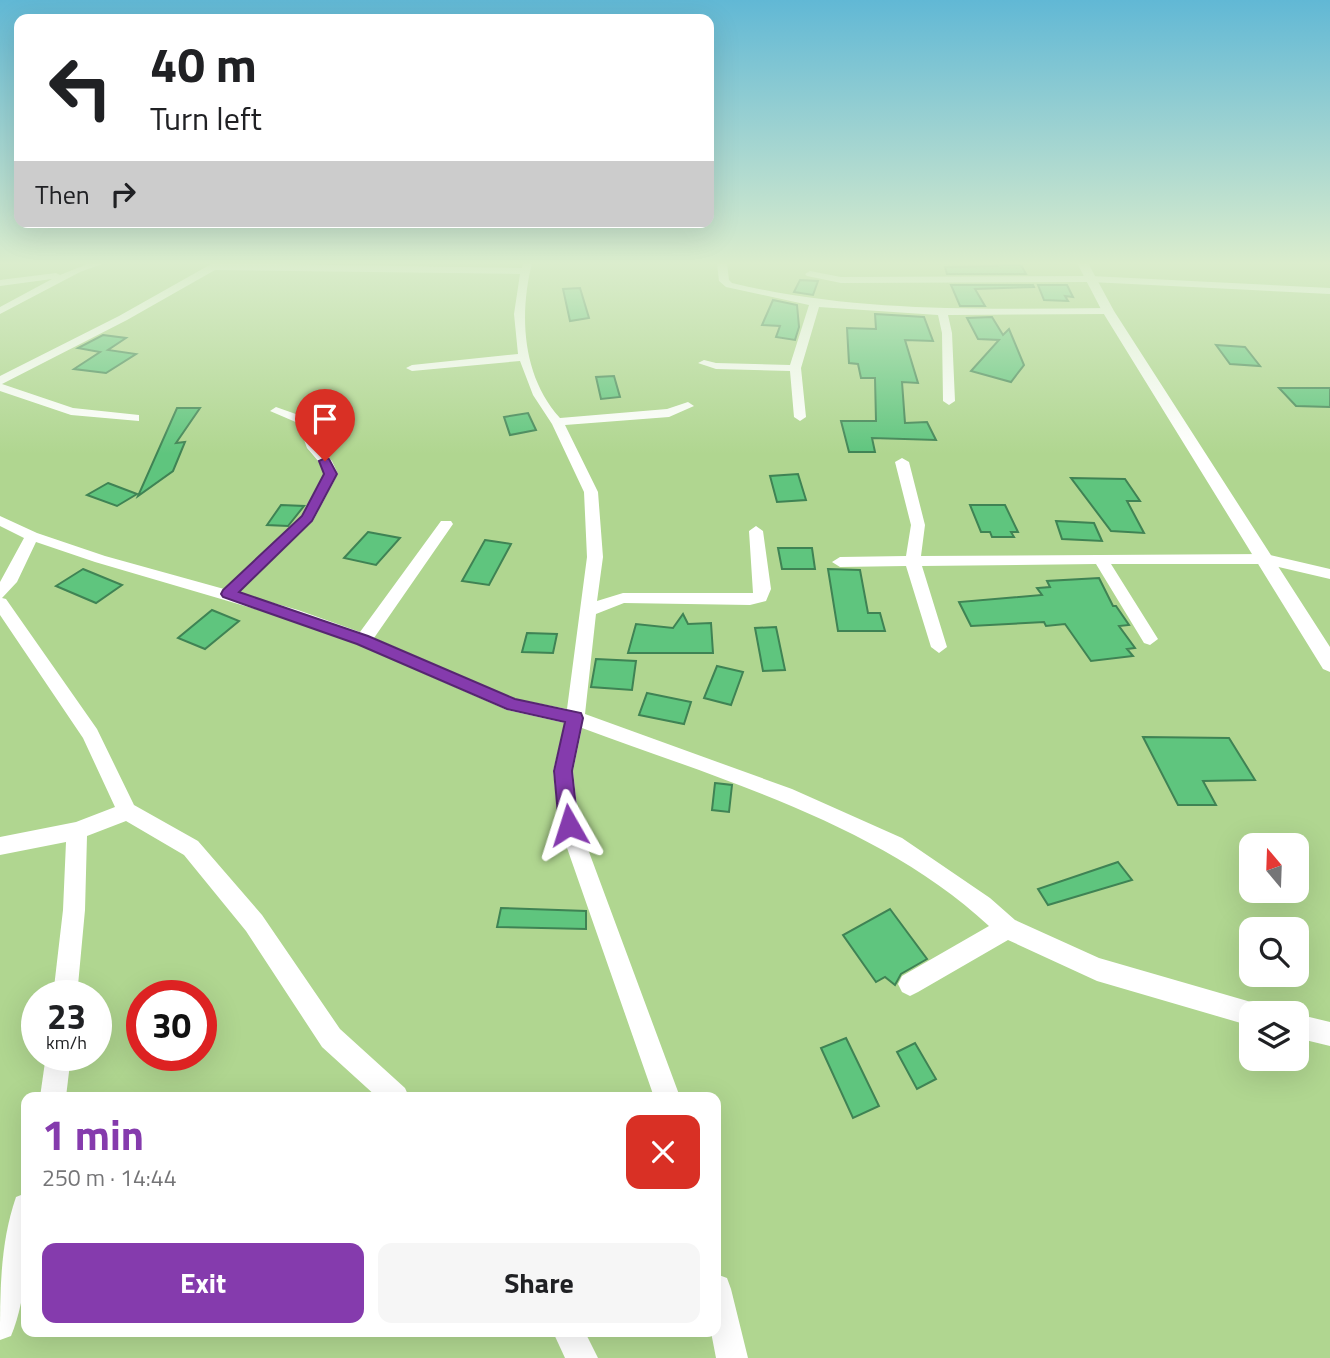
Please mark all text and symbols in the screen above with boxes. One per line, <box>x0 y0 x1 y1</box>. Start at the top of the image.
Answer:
text: 40 m <box>150 26 257 101</box>
icon: left <box>35 42 126 133</box>
text: Turn left <box>150 94 262 142</box>
text: Then <box>35 175 90 214</box>
icon: right <box>104 175 142 213</box>
pin <box>295 389 355 461</box>
icon: arrive <box>306 400 344 438</box>
position arrow <box>532 788 606 862</box>
north arrow <box>1239 833 1309 903</box>
map controls <box>1239 833 1309 1071</box>
button: search <box>1239 917 1309 987</box>
speed limit sign: 30 <box>126 980 217 1071</box>
text: 23 <box>47 989 86 1043</box>
button: layers <box>1239 1001 1309 1071</box>
text: km/h <box>46 1029 87 1056</box>
text: 1 min <box>42 1102 144 1166</box>
button: close <box>626 1115 700 1189</box>
text: 250 m · 14:44 <box>42 1160 177 1195</box>
button: Exit <box>42 1243 364 1323</box>
button: Share <box>378 1243 700 1323</box>

